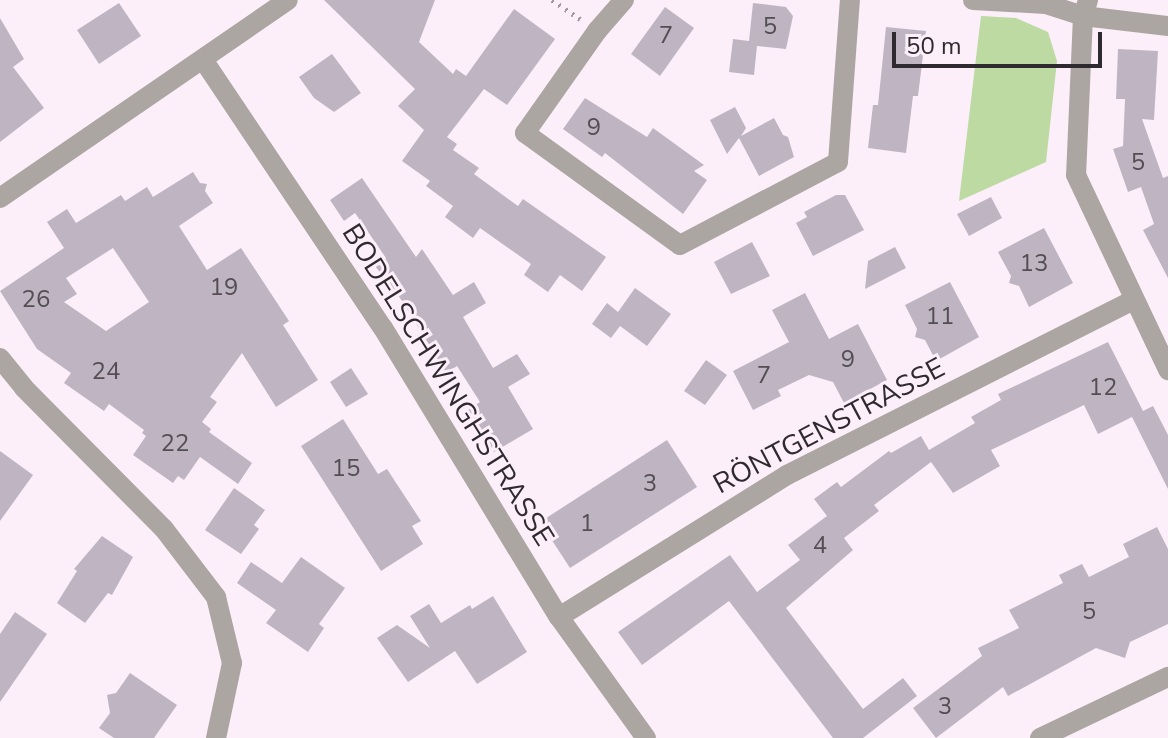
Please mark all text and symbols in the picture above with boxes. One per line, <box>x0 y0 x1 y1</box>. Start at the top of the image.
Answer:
house number: 5 <box>763 13 777 41</box>
scale bar <box>896 16 1106 66</box>
house number: 7 <box>659 22 673 50</box>
text: 50 m <box>906 30 962 62</box>
house number: 9 <box>587 114 601 142</box>
house number: 5 <box>1131 149 1145 177</box>
street label: BODELSCHWINGHSTRASSE <box>335 218 561 552</box>
house number: 13 <box>1020 250 1048 278</box>
house number: 19 <box>210 274 238 302</box>
house number: 26 <box>22 286 50 314</box>
house number: 11 <box>926 303 954 331</box>
house number: 9 <box>841 346 855 374</box>
street label: RÖNTGENSTRASSE <box>708 351 950 501</box>
house number: 24 <box>92 358 120 386</box>
house number: 7 <box>757 362 771 390</box>
house number: 12 <box>1089 374 1117 402</box>
house number: 22 <box>161 430 189 458</box>
house number: 15 <box>332 455 360 483</box>
house number: 3 <box>643 470 657 498</box>
house number: 1 <box>580 510 594 538</box>
house number: 4 <box>813 532 827 560</box>
house number: 5 <box>1082 598 1096 626</box>
house number: 3 <box>938 693 952 721</box>

